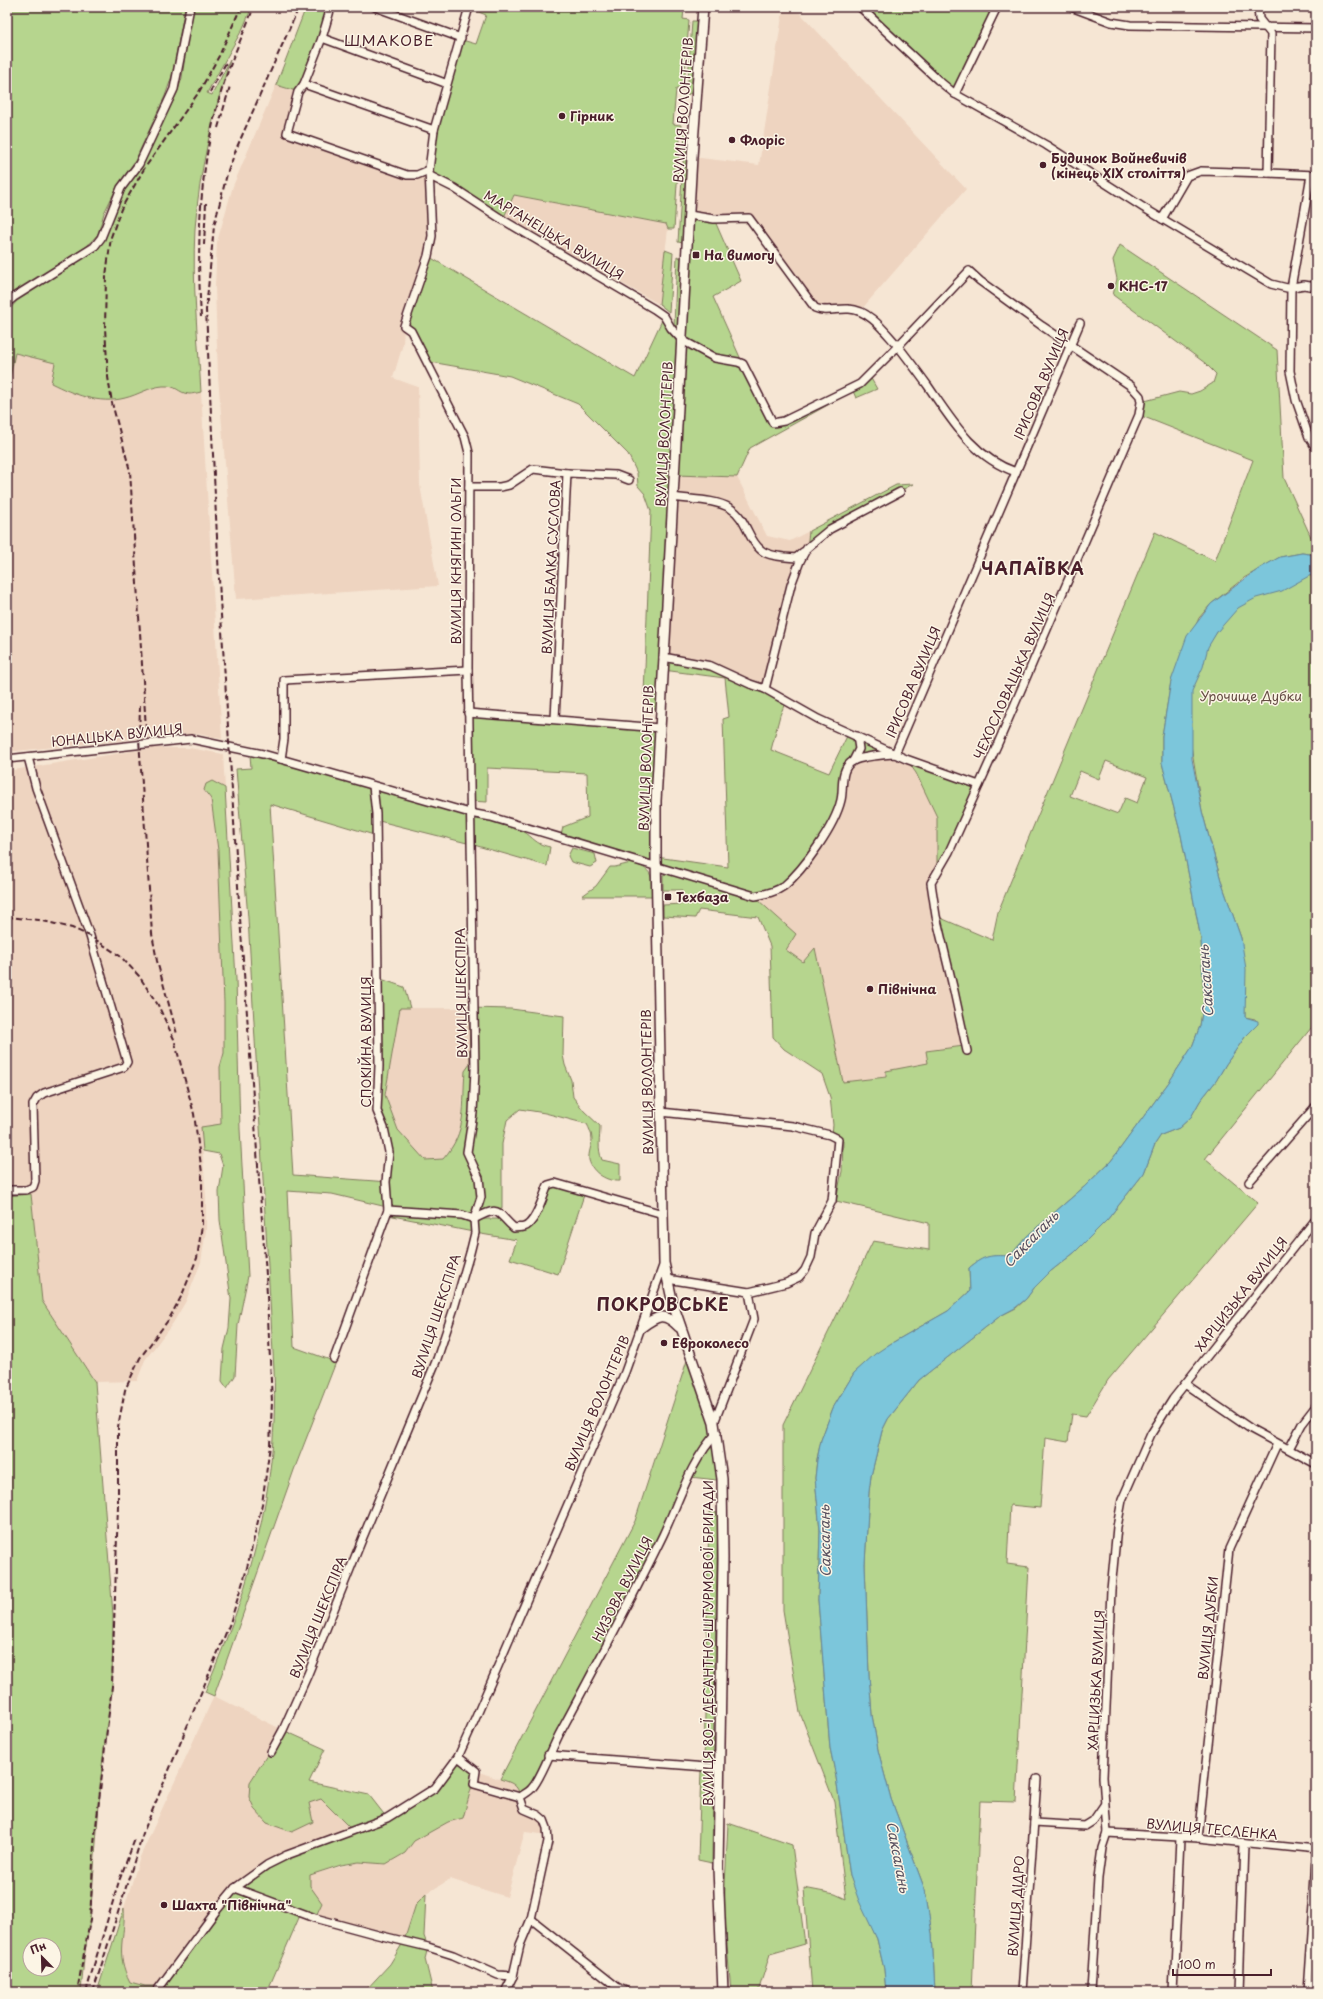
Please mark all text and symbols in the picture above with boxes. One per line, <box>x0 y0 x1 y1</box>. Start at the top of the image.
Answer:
district label: ШМАКОВЕ <box>344 28 434 51</box>
street label: ВУЛИЦЯ ВОЛОНТЕРІВ <box>668 37 697 183</box>
place label: Гірник <box>570 106 614 125</box>
marker: Гірник <box>557 111 567 121</box>
place label: Флоріс <box>740 130 785 149</box>
marker: Флоріс <box>727 135 737 145</box>
place label: Будинок Войневичів (кінець ХІХ століття) <box>1051 148 1187 182</box>
marker: Будинок Войневичів (кінець ХІХ століття) <box>1038 160 1048 170</box>
street label: МАРГАНЕЦЬКА ВУЛИЦЯ <box>481 185 628 284</box>
place label: На вимогу <box>704 245 775 264</box>
marker: На вимогу <box>691 250 701 260</box>
place label: КНС-17 <box>1119 276 1168 295</box>
marker: КНС-17 <box>1106 281 1116 291</box>
street label: ІРИСОВА ВУЛИЦЯ <box>1008 325 1073 443</box>
street label: ВУЛИЦЯ ВОЛОНТЕРІВ <box>650 361 677 507</box>
street label: ВУЛИЦЯ КНЯГИНІ ОЛЬГИ <box>446 477 465 645</box>
street label: ВУЛИЦЯ БАЛКА СУСЛОВА <box>536 479 565 655</box>
district label: ЧАПАЇВКА <box>981 555 1085 581</box>
street label: ЧЕХОСЛОВАЦЬКА ВУЛИЦЯ <box>968 589 1059 762</box>
street label: ІРИСОВА ВУЛИЦЯ <box>880 623 945 741</box>
street label: ВУЛИЦЯ ВОЛОНТЕРІВ <box>633 685 658 831</box>
park label: Урочище Дубки <box>1200 686 1302 705</box>
street label: ЮНАЦЬКА ВУЛИЦЯ <box>50 718 184 751</box>
place label: Техбаза <box>676 887 729 906</box>
marker: Техбаза <box>663 892 673 902</box>
street label: ВУЛИЦЯ ШЕКСПІРА <box>450 928 471 1058</box>
water label: Саксагань <box>1192 943 1218 1018</box>
street label: СПОКІЙНА ВУЛИЦЯ <box>356 976 375 1108</box>
place label: Північна <box>878 979 937 998</box>
marker: Північна <box>865 984 875 994</box>
street label: ВУЛИЦЯ ВОЛОНТЕРІВ <box>636 1009 657 1155</box>
water label: Саксагань <box>998 1205 1064 1272</box>
street label: ХАРЦИЗЬКА ВУЛИЦЯ <box>1190 1232 1291 1355</box>
street label: ВУЛИЦЯ ШЕКСПІРА <box>406 1251 465 1381</box>
district label: ПОКРОВСЬКЕ <box>596 1291 730 1317</box>
street label: ВУЛИЦЯ ВОЛОНТЕРІВ <box>559 1332 634 1474</box>
place label: Евроколесо <box>672 1333 749 1352</box>
marker: Евроколесо <box>659 1338 669 1348</box>
street label: ВУЛИЦЯ 80-Ї ДЕСАНТНО-ШТУРМОВОЇ БРИГАДИ <box>698 1480 717 1806</box>
water label: Саксагань <box>813 1504 836 1577</box>
street label: НИЗОВА ВУЛИЦЯ <box>587 1533 656 1645</box>
street label: ВУЛИЦЯ ШЕКСПІРА <box>284 1553 351 1681</box>
street label: ВУЛИЦЯ ДУБКИ <box>1193 1575 1222 1681</box>
street label: ХАРЦИЗЬКА ВУЛИЦЯ <box>1082 1609 1109 1751</box>
street label: ВУЛИЦЯ ТЕСЛЕНКА <box>1146 1813 1279 1844</box>
water label: Саксагань <box>881 1819 916 1895</box>
street label: ВУЛИЦЯ ДІДРО <box>1002 1855 1029 1957</box>
place label: Шахта "Північна" <box>172 1895 291 1914</box>
marker: Шахта "Північна" <box>159 1900 169 1910</box>
text: Пн <box>27 1936 49 1958</box>
north arrow <box>22 1937 62 1977</box>
scale bar <box>1173 1951 1271 1977</box>
text: 100 m <box>1179 1955 1216 1973</box>

